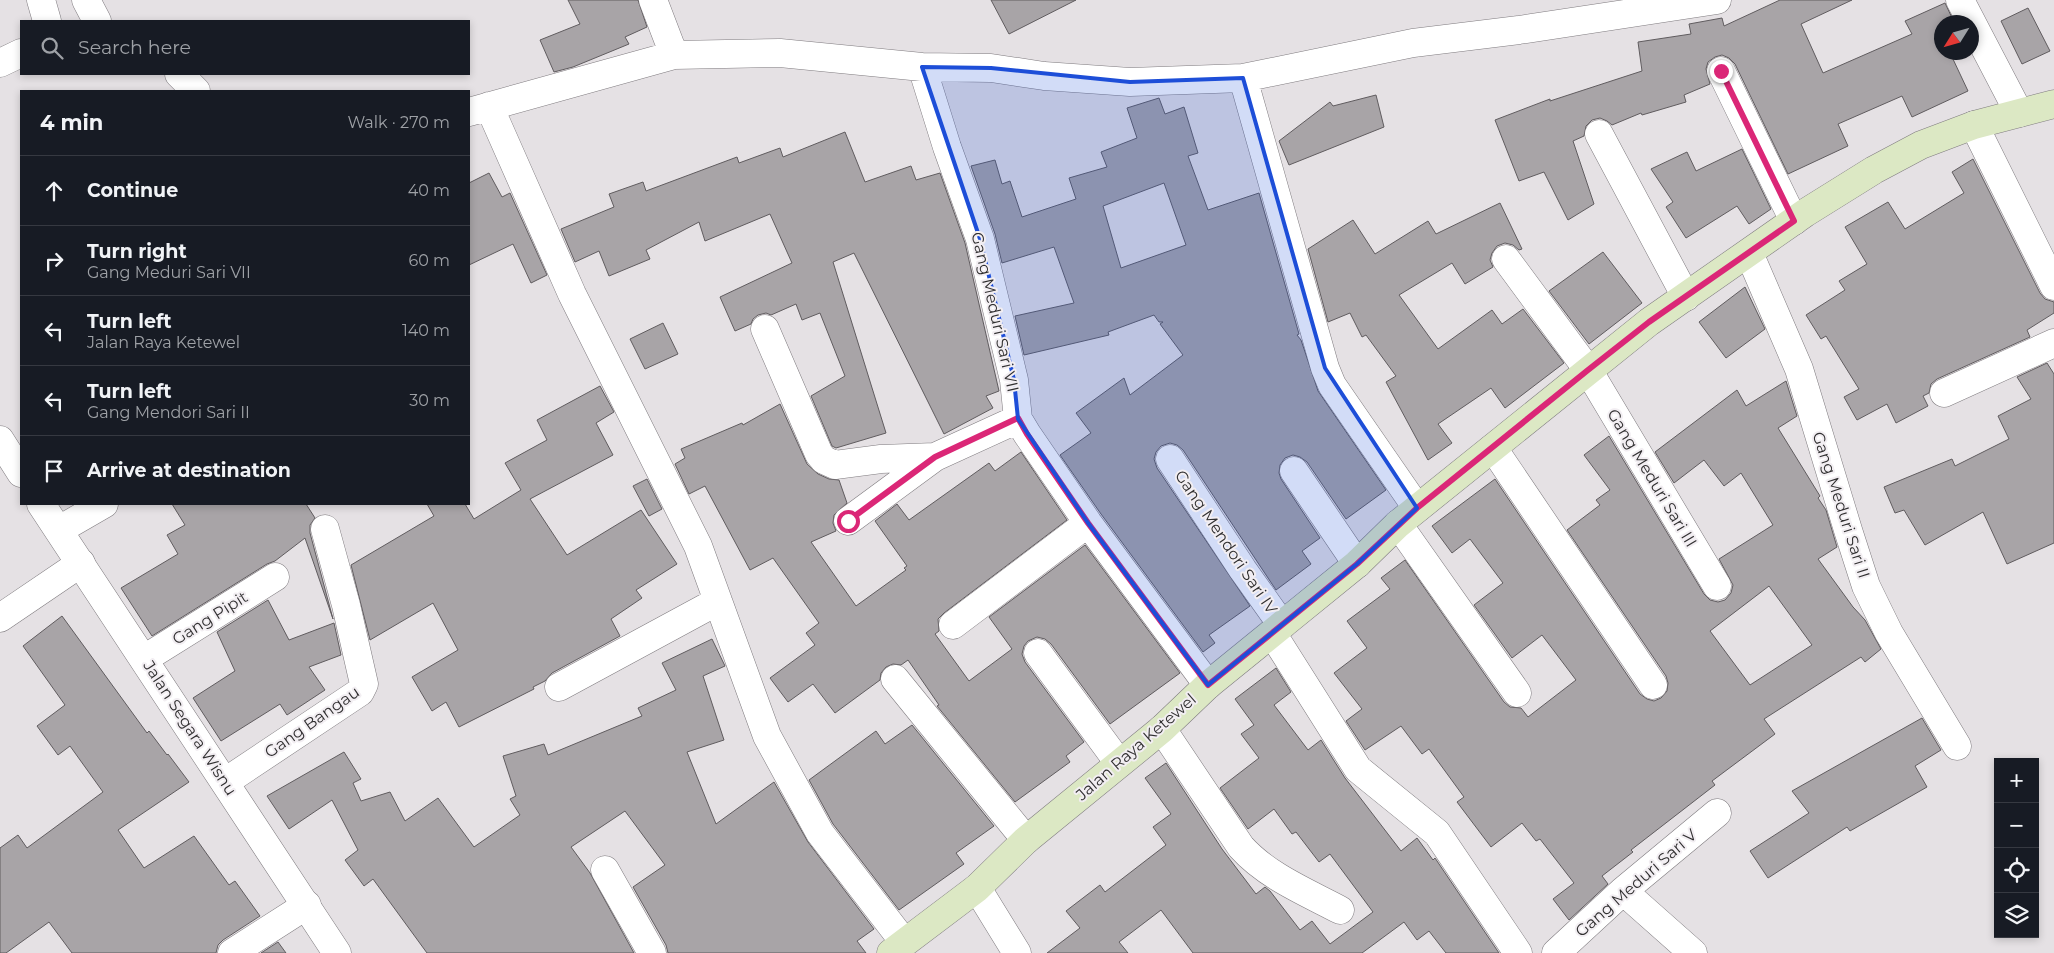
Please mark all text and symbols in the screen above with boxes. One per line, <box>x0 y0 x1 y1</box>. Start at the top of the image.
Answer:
north arrow <box>1934 15 1979 60</box>
search box <box>20 20 470 75</box>
icon: search <box>38 34 66 62</box>
text: Search here <box>78 36 191 59</box>
route end <box>1710 60 1733 83</box>
text: 4 min <box>40 110 103 135</box>
text: Walk · 270 m <box>347 113 450 132</box>
icon: ahead <box>40 177 68 205</box>
text: Continue <box>87 179 178 202</box>
text: 40 m <box>408 181 450 200</box>
street label: Gang Meduri Sari VII <box>967 230 1023 394</box>
text: Turn right <box>87 240 187 263</box>
icon: right <box>40 247 68 275</box>
text: 60 m <box>408 251 450 270</box>
text: Gang Meduri Sari VII <box>87 263 251 282</box>
text: Turn left <box>87 310 172 333</box>
icon: left <box>40 317 68 345</box>
text: 140 m <box>402 321 450 340</box>
text: Jalan Raya Ketewel <box>87 333 240 352</box>
text: Turn left <box>87 380 172 403</box>
icon: left <box>40 387 68 415</box>
text: 30 m <box>409 391 450 410</box>
text: Gang Mendori Sari II <box>87 403 250 422</box>
street label: Gang Meduri Sari III <box>1603 406 1701 550</box>
street label: Gang Meduri Sari II <box>1808 429 1874 581</box>
icon: arrive <box>40 457 68 485</box>
text: Arrive at destination <box>87 459 291 482</box>
street label: Gang Mendori Sari IV <box>1171 467 1282 618</box>
route start <box>837 510 860 533</box>
street label: Gang Pipit <box>169 587 252 649</box>
street label: Jalan Segara Wisnu <box>139 656 241 799</box>
street label: Gang Bangau <box>261 682 363 762</box>
street label: Jalan Raya Ketewel <box>1071 690 1200 805</box>
map controls <box>1994 758 2039 938</box>
button: + <box>1994 758 2039 803</box>
button: − <box>1994 803 2039 848</box>
street label: Gang Meduri Sari V <box>1572 825 1701 941</box>
button: locate <box>1994 848 2039 893</box>
button: layers <box>1994 893 2039 938</box>

